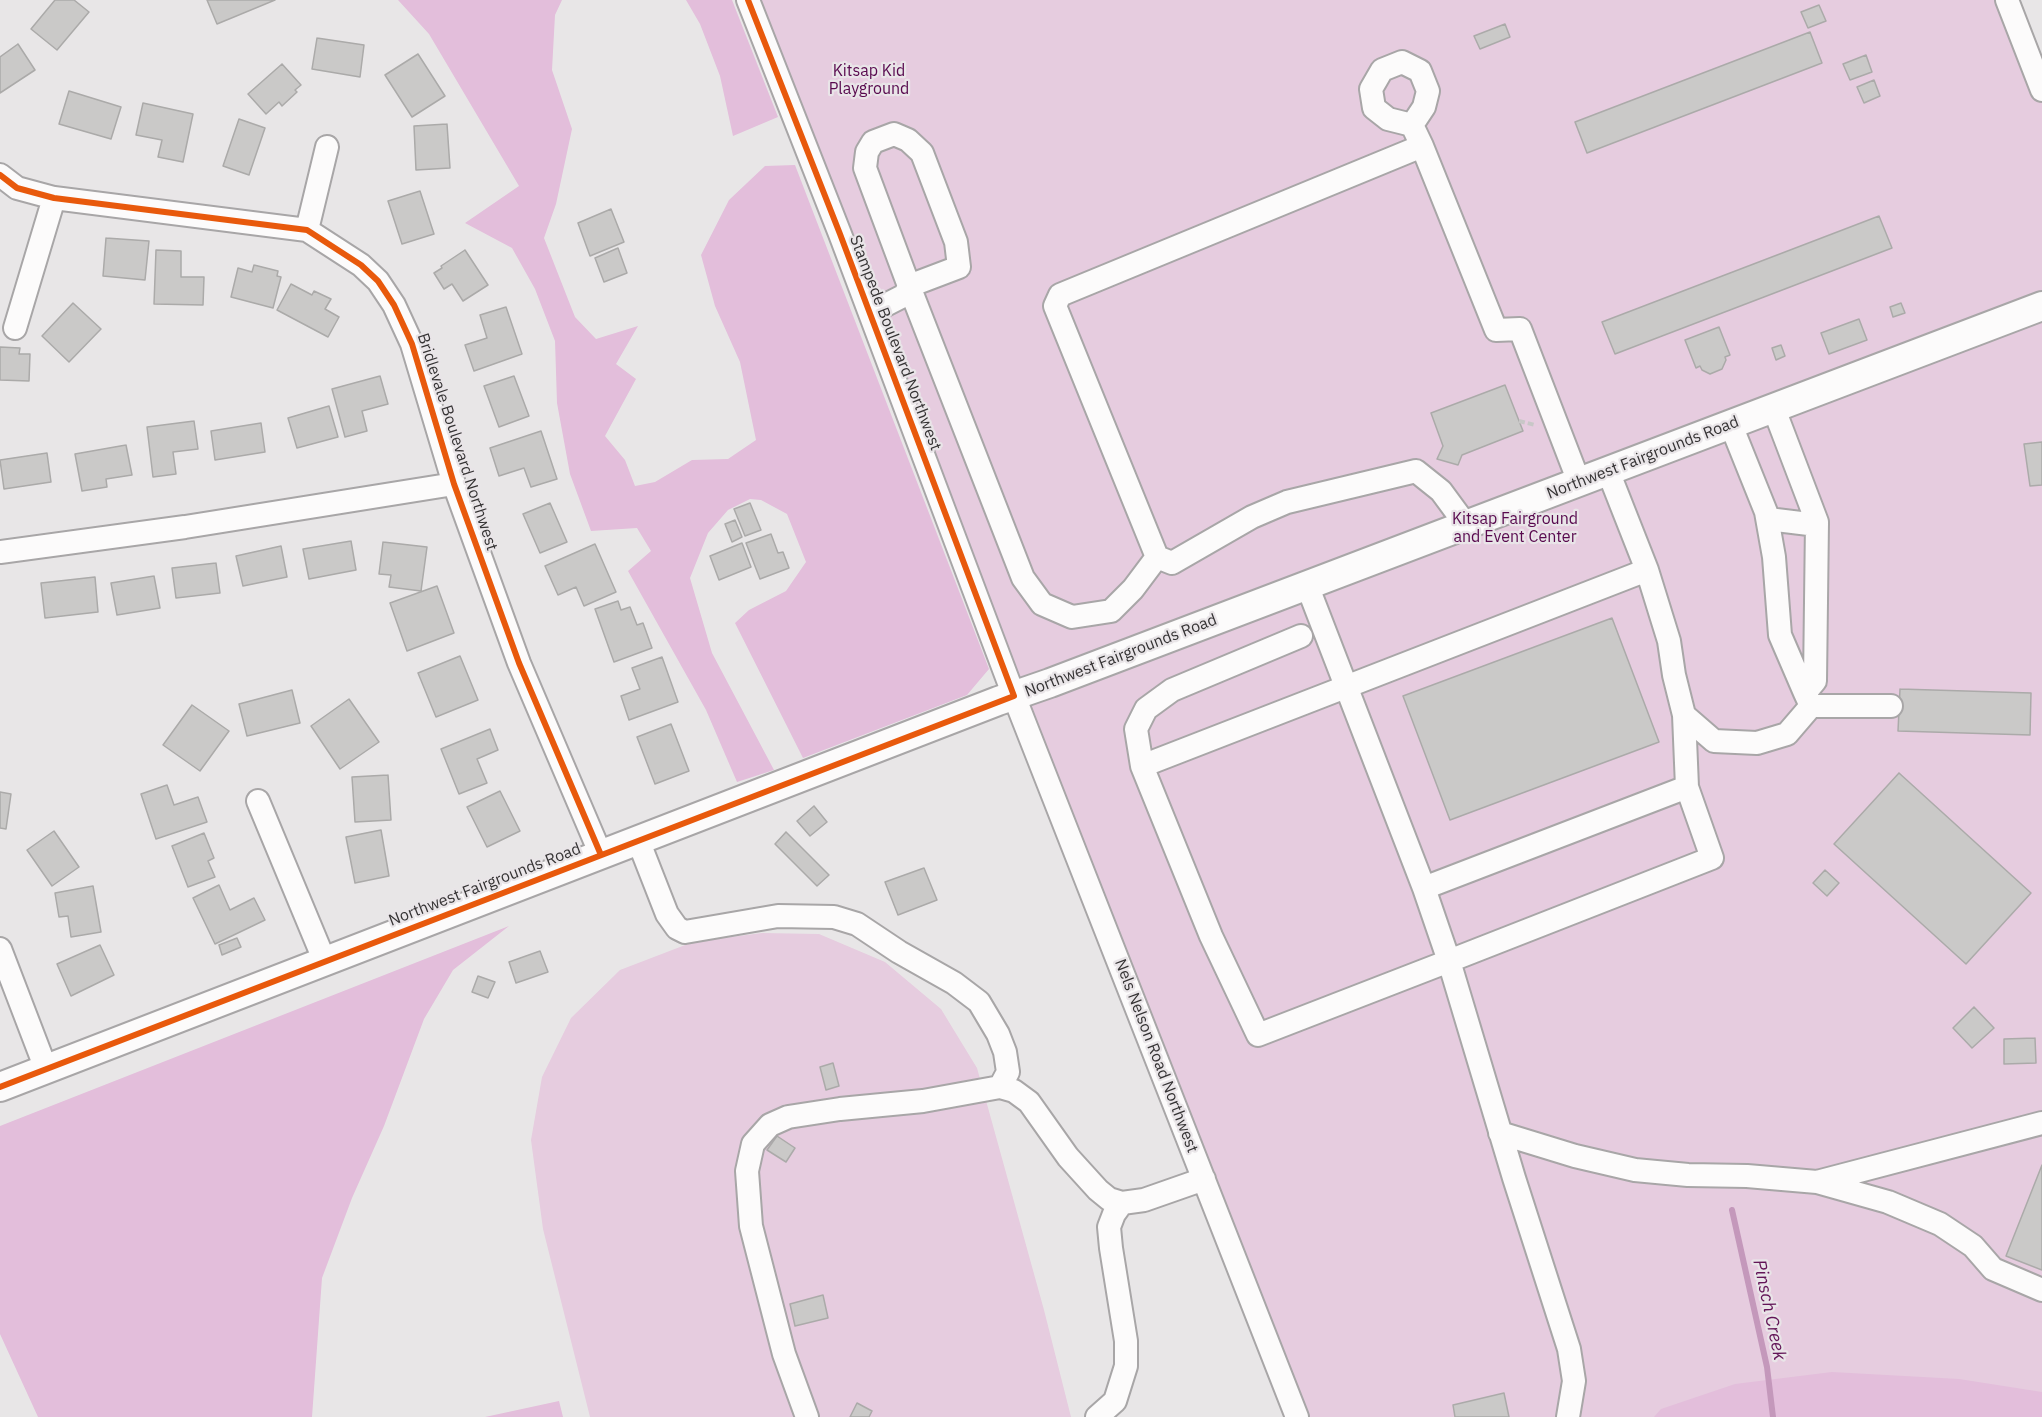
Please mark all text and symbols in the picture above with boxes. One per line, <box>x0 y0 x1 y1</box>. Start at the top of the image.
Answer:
park label: Kitsap Kid Playground <box>829 61 909 99</box>
street label: Stampede Boulevard Northwest <box>845 233 945 453</box>
street label: Bridlevale Boulevard Northwest <box>413 331 501 553</box>
street label: Northwest Fairgrounds Road <box>1544 412 1742 504</box>
park label: Kitsap Fairground and Event Center <box>1452 509 1578 547</box>
street label: Northwest Fairgrounds Road <box>1022 610 1220 702</box>
street label: Northwest Fairgrounds Road <box>386 839 584 931</box>
street label: Nels Nelson Road Northwest <box>1110 957 1202 1155</box>
water label: Pinsch Creek <box>1748 1258 1790 1362</box>

